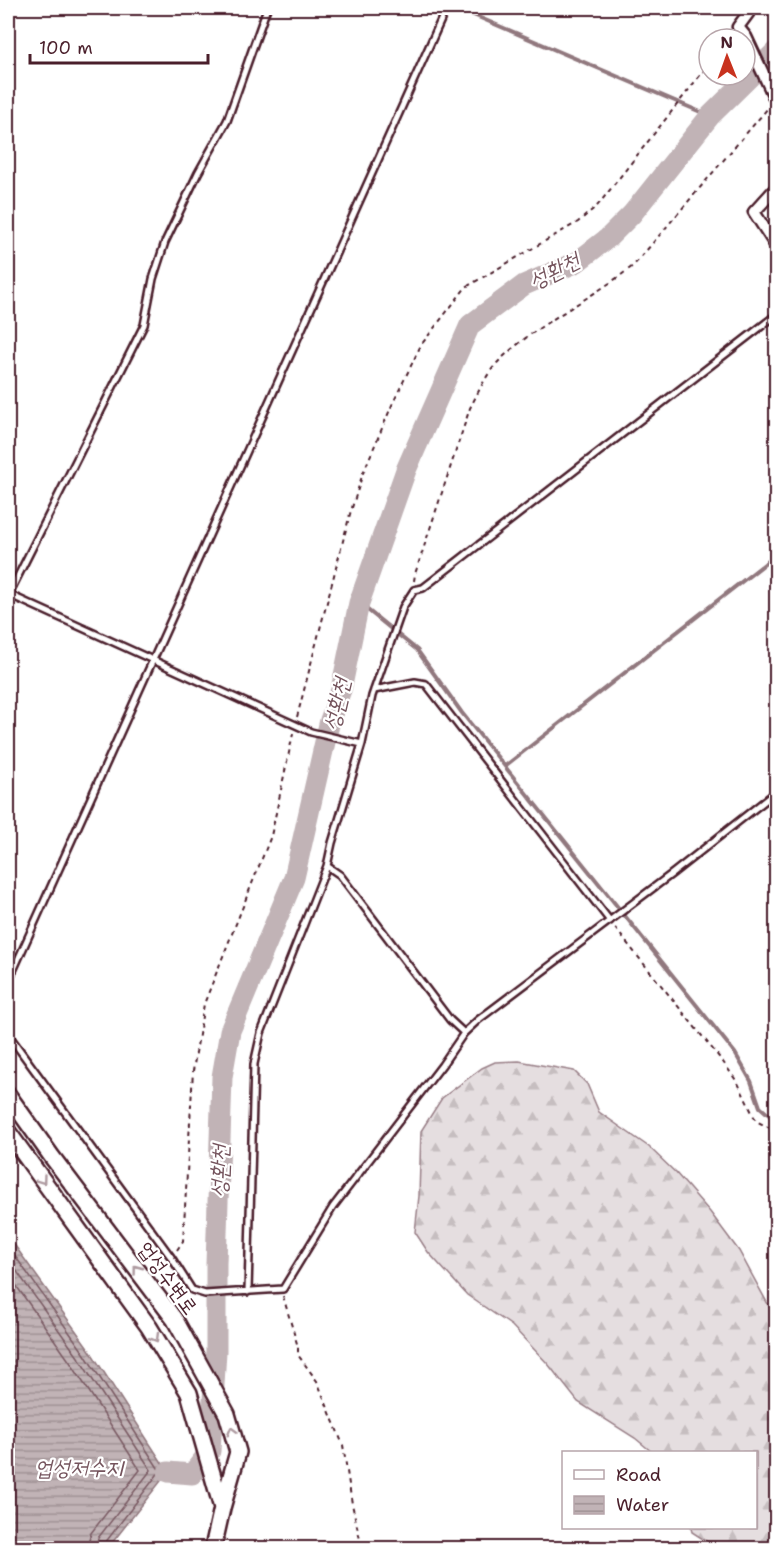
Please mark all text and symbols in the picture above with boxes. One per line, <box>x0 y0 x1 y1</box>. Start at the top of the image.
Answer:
scale bar <box>30 27 208 65</box>
north arrow <box>697 27 757 87</box>
text: N <box>720 32 733 53</box>
text: 100 m <box>39 36 93 60</box>
water label: 성환천 <box>524 244 587 295</box>
water label: 성환천 <box>316 673 357 733</box>
water label: 성환천 <box>204 1142 235 1198</box>
one-way arrow <box>35 1173 46 1184</box>
street label: 업성수변로 <box>132 1236 204 1320</box>
one-way arrow <box>133 1265 144 1276</box>
one-way arrow <box>148 1332 160 1342</box>
one-way arrow <box>227 1426 239 1437</box>
legend <box>562 1451 757 1529</box>
water label: 업성저수지 <box>35 1453 126 1482</box>
text: Road <box>616 1463 661 1487</box>
text: Water <box>616 1493 669 1517</box>

